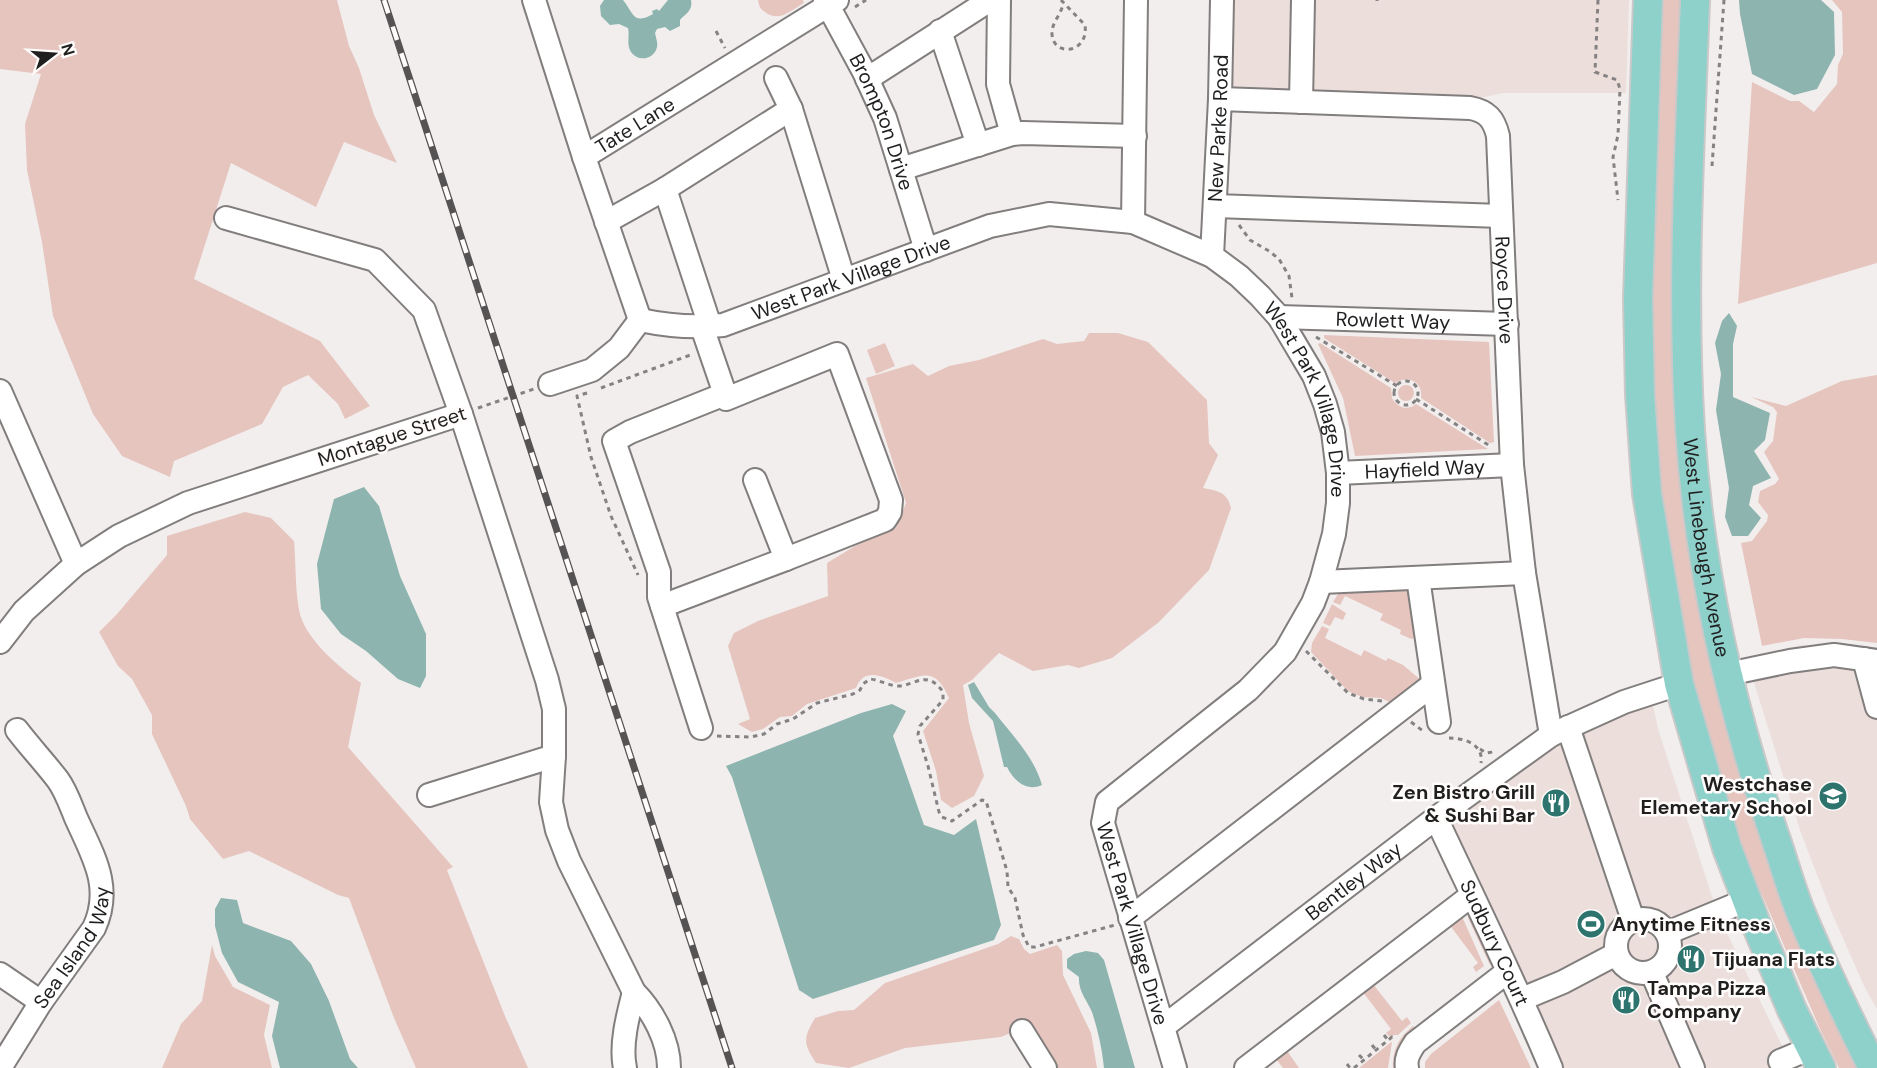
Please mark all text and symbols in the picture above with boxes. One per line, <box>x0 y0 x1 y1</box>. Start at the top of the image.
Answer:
north arrow <box>24 24 84 84</box>
text: N <box>56 41 80 58</box>
street label: Brompton Drive <box>843 49 920 193</box>
street label: New Parke Road <box>1202 54 1234 202</box>
street label: Tate Lane <box>590 91 680 160</box>
street label: West Park Village Drive <box>748 229 954 326</box>
street label: Royce Drive <box>1489 236 1520 345</box>
street label: West Park Village Drive <box>1258 296 1351 497</box>
street label: Rowlett Way <box>1335 306 1451 335</box>
street label: Montague Street <box>314 400 470 472</box>
street label: West Linebaugh Avenue <box>1678 437 1736 660</box>
street label: Hayfield Way <box>1364 453 1486 485</box>
place label: Westchase Elemetary School <box>1641 771 1812 820</box>
place label: Zen Bistro Grill & Sushi Bar <box>1392 779 1535 828</box>
school or university icon: Westchase Elemetary School <box>1817 780 1849 812</box>
restaurant icon: Zen Bistro Grill & Sushi Bar <box>1540 787 1572 819</box>
street label: West Park Village Drive <box>1090 819 1175 1028</box>
street label: Bentley Way <box>1300 836 1407 926</box>
street label: Sudbury Court <box>1454 875 1535 1010</box>
street label: Sea Island Way <box>27 886 115 1014</box>
sports icon: Anytime Fitness <box>1575 908 1607 940</box>
place label: Anytime Fitness <box>1612 911 1771 937</box>
restaurant icon: Tijuana Flats <box>1675 943 1707 975</box>
place label: Tijuana Flats <box>1712 946 1835 972</box>
place label: Tampa Pizza Company <box>1647 975 1766 1024</box>
restaurant icon: Tampa Pizza Company <box>1610 984 1642 1016</box>

